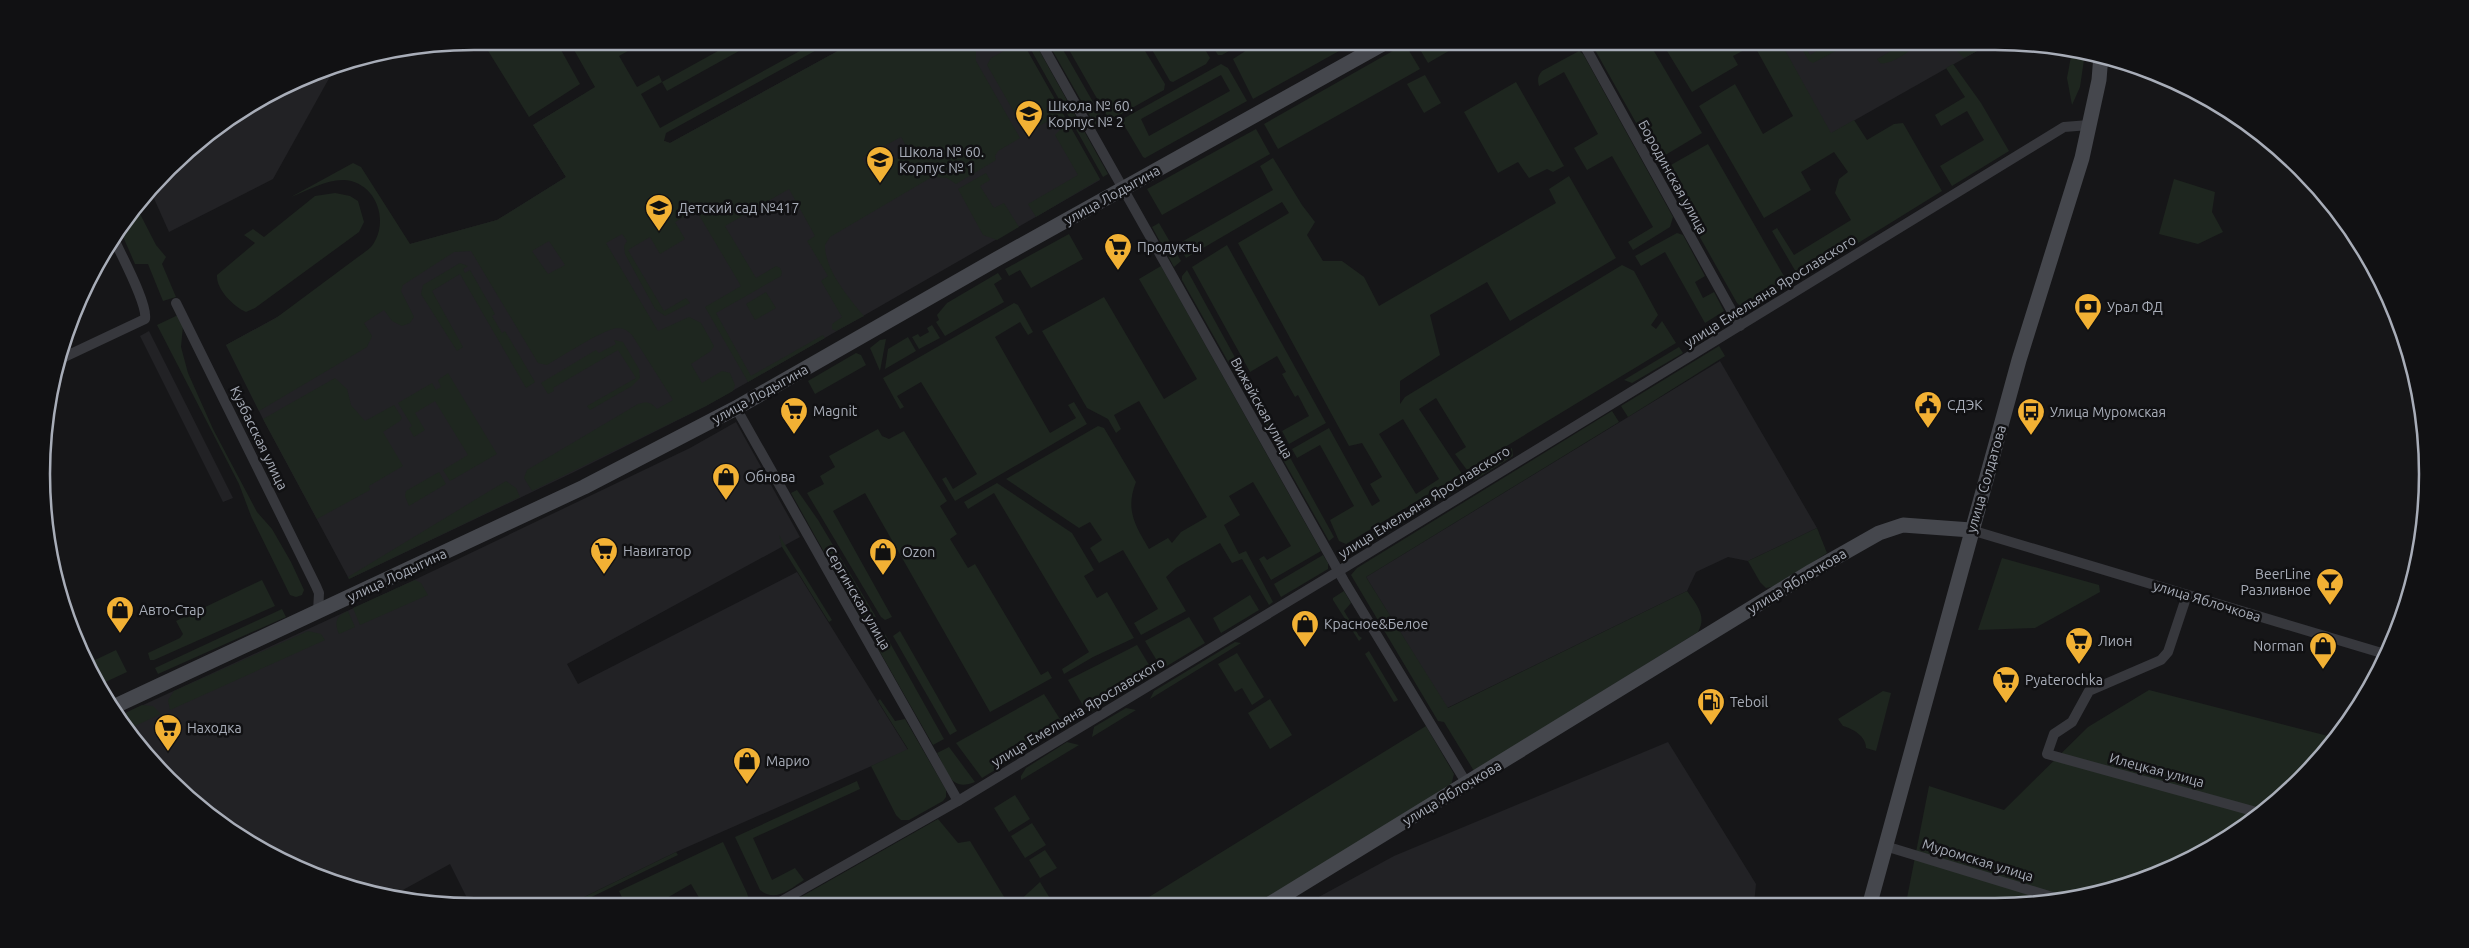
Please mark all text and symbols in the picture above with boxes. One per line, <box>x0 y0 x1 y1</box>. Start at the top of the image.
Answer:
place label: Школа № 60. Корпус № 2 <box>1048 98 1133 130</box>
school or university icon: Школа № 60. Корпус № 2 <box>1014 99 1044 138</box>
street label: Бородинская улица <box>1635 117 1711 237</box>
place label: Школа № 60. Корпус № 1 <box>899 144 984 176</box>
school or university icon: Школа № 60. Корпус № 1 <box>865 145 895 184</box>
street label: улица Лодыгина <box>1061 162 1163 228</box>
school or university icon: Детский сад №417 <box>644 193 674 232</box>
place label: Детский сад №417 <box>678 200 799 216</box>
street label: улица Емельяна Ярославского <box>1681 231 1859 351</box>
supermarket icon: Продукты <box>1103 232 1133 271</box>
place label: Продукты <box>1137 239 1202 255</box>
bank icon: Урал ФД <box>2073 292 2103 331</box>
place label: Урал ФД <box>2107 299 2163 315</box>
street label: Вижайская улица <box>1228 355 1296 461</box>
street label: улица Лодыгина <box>709 361 811 427</box>
street label: Кузбасская улица <box>227 384 291 492</box>
public building icon: СДЭК <box>1913 390 1943 429</box>
supermarket icon: Magnit <box>779 396 809 435</box>
place label: СДЭК <box>1947 397 1983 413</box>
bus stop icon: Улица Муромская <box>2016 397 2046 436</box>
place label: Magnit <box>813 403 858 419</box>
place label: Улица Муромская <box>2050 404 2166 420</box>
street label: улица Солдатова <box>1963 423 2009 535</box>
street label: улица Емельяна Ярославского <box>1335 442 1513 562</box>
shop icon: Обнова <box>711 462 741 501</box>
place label: Обнова <box>745 469 795 485</box>
supermarket icon: Навигатор <box>589 536 619 575</box>
shop icon: Ozon <box>868 537 898 576</box>
place label: Навигатор <box>623 543 691 559</box>
street label: Сергинская улица <box>822 544 894 652</box>
place label: Ozon <box>902 544 935 560</box>
street label: улица Лодыгина <box>345 545 449 605</box>
street label: улица Яблочкова <box>1745 545 1849 617</box>
place label: BeerLine Разливное <box>2241 566 2311 598</box>
bar icon: BeerLine Разливное <box>2315 567 2345 606</box>
street label: улица Яблочкова <box>2151 577 2263 625</box>
shop icon: Авто-Стар <box>105 595 135 634</box>
place label: Авто-Стар <box>139 602 205 618</box>
shop icon: Красное&Белое <box>1290 609 1320 648</box>
place label: Красное&Белое <box>1324 616 1428 632</box>
supermarket icon: Лион <box>2064 626 2094 665</box>
shop icon: Norman <box>2308 631 2338 670</box>
place label: Лион <box>2098 633 2132 649</box>
place label: Norman <box>2253 638 2304 654</box>
street label: улица Емельяна Ярославского <box>988 654 1168 770</box>
supermarket icon: Pyaterochka <box>1991 665 2021 704</box>
place label: Pyaterochka <box>2025 672 2103 688</box>
fuel station icon: Teboil <box>1696 687 1726 726</box>
place label: Teboil <box>1730 694 1769 710</box>
supermarket icon: Находка <box>153 713 183 752</box>
place label: Находка <box>187 720 242 736</box>
shop icon: Марио <box>732 746 762 785</box>
street label: Илецкая улица <box>2108 750 2206 790</box>
place label: Марио <box>766 753 810 769</box>
street label: улица Яблочкова <box>1400 757 1504 829</box>
street label: Муромская улица <box>1920 835 2036 885</box>

